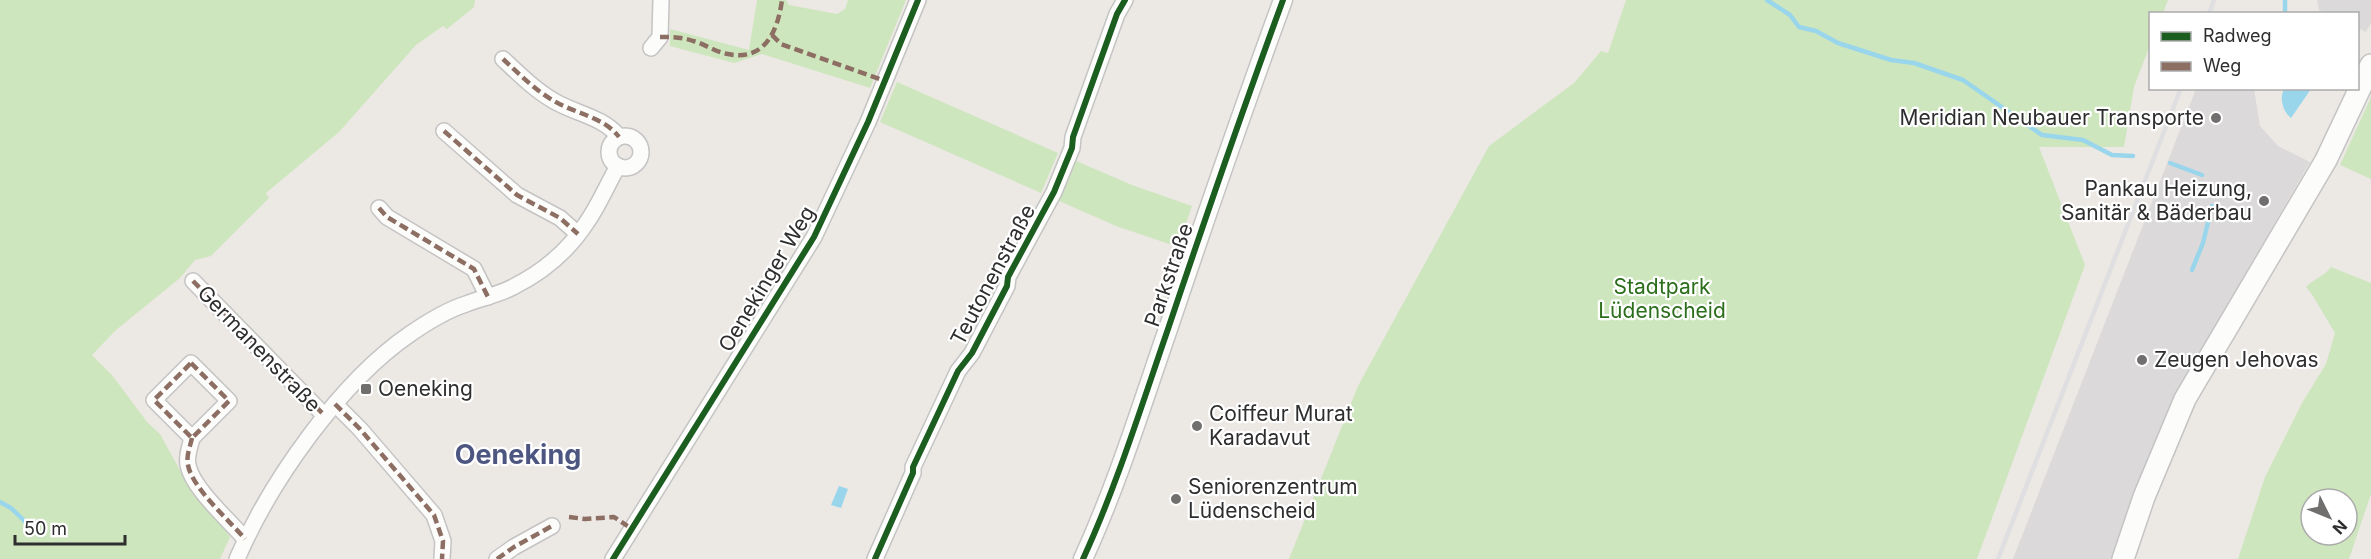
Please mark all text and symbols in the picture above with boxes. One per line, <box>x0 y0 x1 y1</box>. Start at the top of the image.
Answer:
legend <box>2149 12 2359 90</box>
text: Radweg <box>2203 25 2272 46</box>
text: Weg <box>2203 55 2241 76</box>
place label: Meridian Neubauer Transporte <box>1899 105 2204 130</box>
marker: Meridian Neubauer Transporte <box>2209 111 2223 125</box>
place label: Pankau Heizung, Sanitär & Bäderbau <box>2061 176 2252 225</box>
marker: Pankau Heizung, Sanitär & Bäderbau <box>2257 194 2271 208</box>
street label: Teutonenstraße <box>945 200 1040 349</box>
street label: Oenekinger Weg <box>713 201 820 356</box>
street label: Parkstraße <box>1139 220 1198 330</box>
park label: Stadtpark Lüdenscheid <box>1598 274 1726 323</box>
street label: Germanenstraße <box>193 280 326 417</box>
place label: Zeugen Jehovas <box>2154 347 2319 372</box>
marker: Zeugen Jehovas <box>2135 353 2149 367</box>
place label: Oeneking <box>378 376 473 401</box>
marker: Oeneking <box>359 382 373 396</box>
place label: Coiffeur Murat Karadavut <box>1209 401 1353 450</box>
marker: Coiffeur Murat Karadavut <box>1190 419 1204 433</box>
district label: Oeneking <box>455 438 581 471</box>
place label: Seniorenzentrum Lüdenscheid <box>1188 474 1358 523</box>
north arrow <box>2299 487 2359 547</box>
marker: Seniorenzentrum Lüdenscheid <box>1169 492 1183 506</box>
scale bar <box>15 508 124 546</box>
text: N <box>2328 516 2351 539</box>
text: 50 m <box>24 518 67 539</box>

